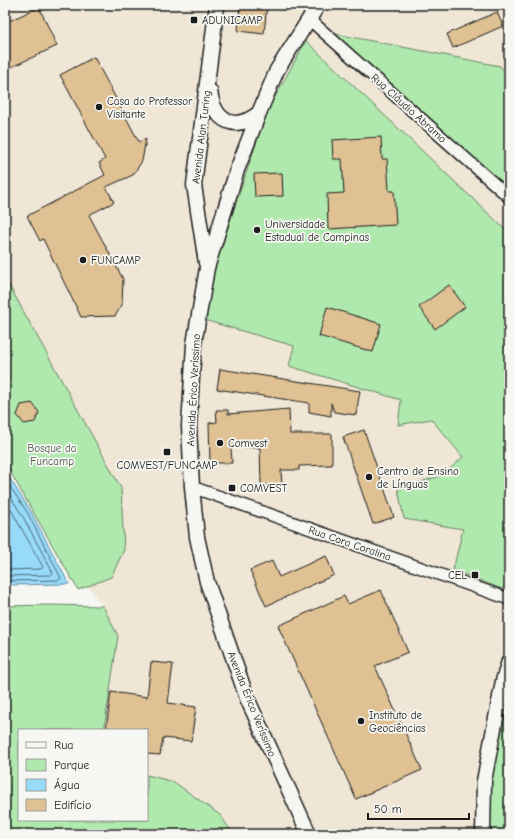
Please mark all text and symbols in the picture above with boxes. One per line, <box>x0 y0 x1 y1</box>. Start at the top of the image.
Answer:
place label: ADUNICAMP <box>202 14 263 27</box>
marker: ADUNICAMP <box>189 15 199 25</box>
street label: Rua Cláudio Abramo <box>368 71 449 146</box>
street label: Avenida Alan Turing <box>189 89 214 185</box>
place label: Casa do Professor Visitante <box>107 95 193 121</box>
marker: Casa do Professor Visitante <box>94 102 104 112</box>
place label: Universidade Estadual de Campinas <box>265 218 370 244</box>
marker: Universidade Estadual de Campinas <box>252 225 262 235</box>
place label: FUNCAMP <box>91 254 141 267</box>
marker: FUNCAMP <box>78 255 88 265</box>
street label: Avenida Érico Veríssimo <box>183 333 203 447</box>
place label: Comvest <box>228 437 268 450</box>
marker: Comvest <box>215 438 225 448</box>
park label: Bosque da Funcamp <box>27 442 77 468</box>
marker: COMVEST/FUNCAMP <box>162 447 172 457</box>
place label: COMVEST/FUNCAMP <box>117 459 217 472</box>
place label: Centro de Ensino de Línguas <box>377 465 459 491</box>
marker: Centro de Ensino de Línguas <box>364 472 374 482</box>
place label: COMVEST <box>240 482 288 495</box>
marker: COMVEST <box>227 483 237 493</box>
street label: Rua Cora Coralina <box>307 523 393 564</box>
place label: CEL <box>448 569 467 582</box>
marker: CEL <box>470 570 480 580</box>
street label: Avenida Érico Veríssimo <box>224 649 280 759</box>
place label: Instituto de Geociências <box>369 709 426 735</box>
marker: Instituto de Geociências <box>356 716 366 726</box>
legend <box>18 729 148 821</box>
text: Rua <box>54 738 73 752</box>
text: Parque <box>54 758 89 772</box>
text: Água <box>54 778 80 792</box>
scale bar <box>368 795 469 821</box>
text: Edifício <box>54 798 91 812</box>
text: 50 m <box>374 802 402 816</box>

